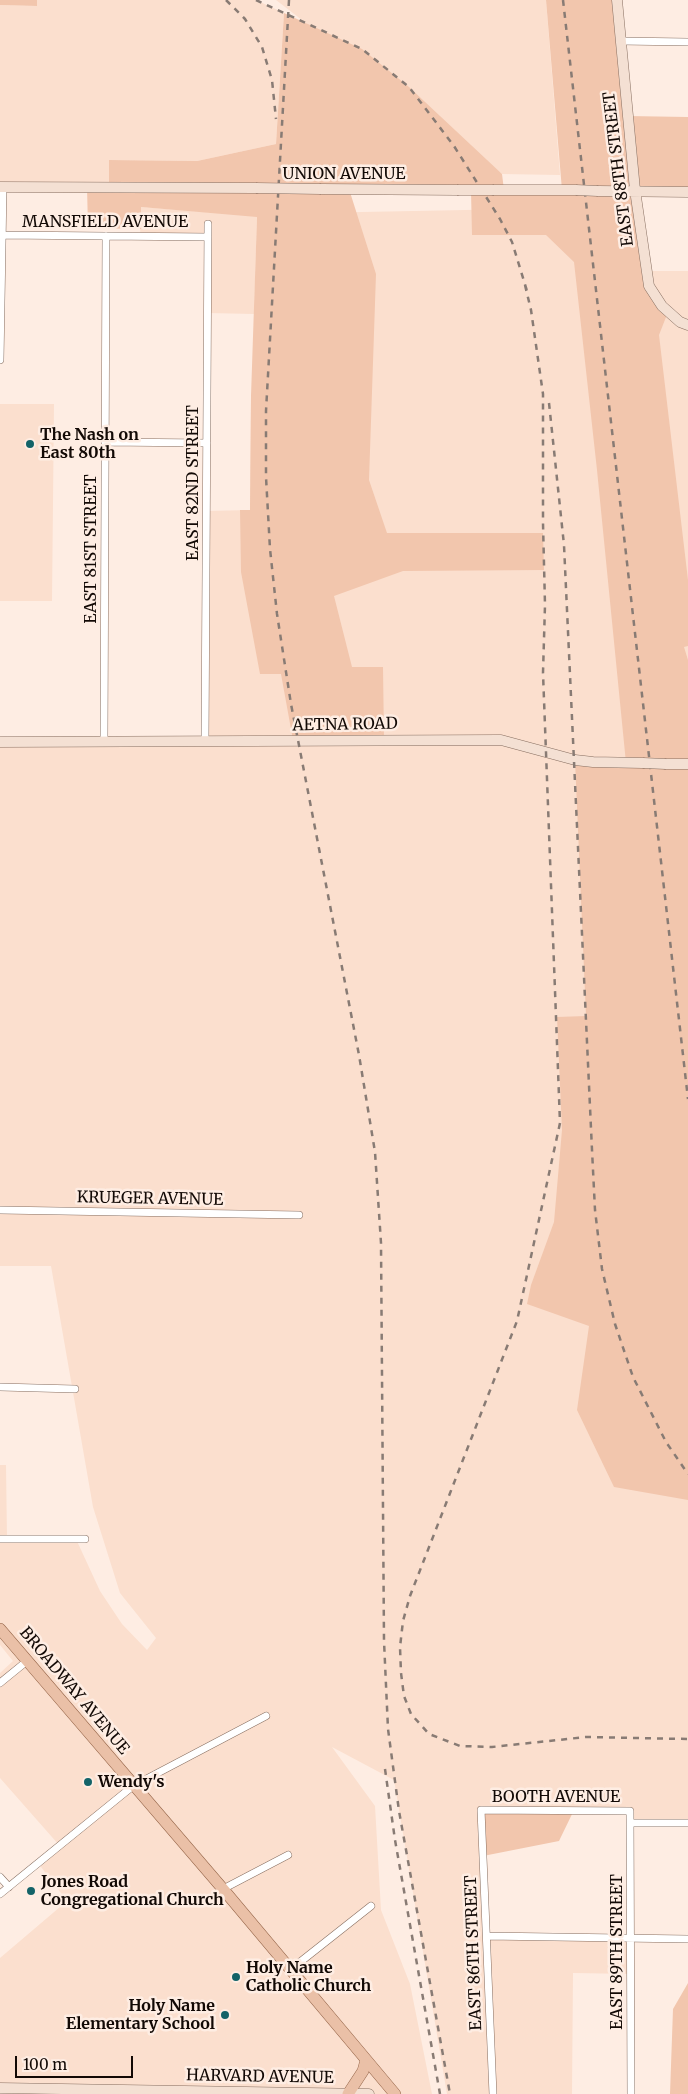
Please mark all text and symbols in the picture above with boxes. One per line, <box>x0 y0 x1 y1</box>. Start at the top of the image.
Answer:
street label: EAST 88TH STREET <box>600 90 638 248</box>
street label: UNION AVENUE <box>283 164 405 184</box>
street label: MANSFIELD AVENUE <box>22 212 188 232</box>
street label: EAST 82ND STREET <box>183 405 203 561</box>
place label: The Nash on East 80th <box>40 425 139 463</box>
marker: The Nash on East 80th <box>24 438 36 450</box>
street label: EAST 81ST STREET <box>81 474 101 624</box>
street label: AETNA ROAD <box>292 714 398 736</box>
street label: KRUEGER AVENUE <box>77 1188 223 1210</box>
street label: BROADWAY AVENUE <box>15 1623 133 1759</box>
place label: Wendy's <box>98 1772 164 1792</box>
marker: Wendy's <box>82 1776 94 1788</box>
street label: BOOTH AVENUE <box>492 1787 620 1807</box>
place label: Jones Road Congregational Church <box>41 1872 224 1910</box>
street label: EAST 89TH STREET <box>607 1874 627 2030</box>
street label: EAST 86TH STREET <box>462 1875 486 2031</box>
marker: Jones Road Congregational Church <box>25 1885 37 1897</box>
place label: Holy Name Catholic Church <box>246 1958 371 1996</box>
marker: Holy Name Catholic Church <box>230 1971 242 1983</box>
place label: Holy Name Elementary School <box>66 1996 215 2034</box>
marker: Holy Name Elementary School <box>219 2009 231 2021</box>
scale bar <box>18 2046 135 2078</box>
text: 100 m <box>23 2055 67 2074</box>
street label: HARVARD AVENUE <box>186 2066 334 2088</box>

